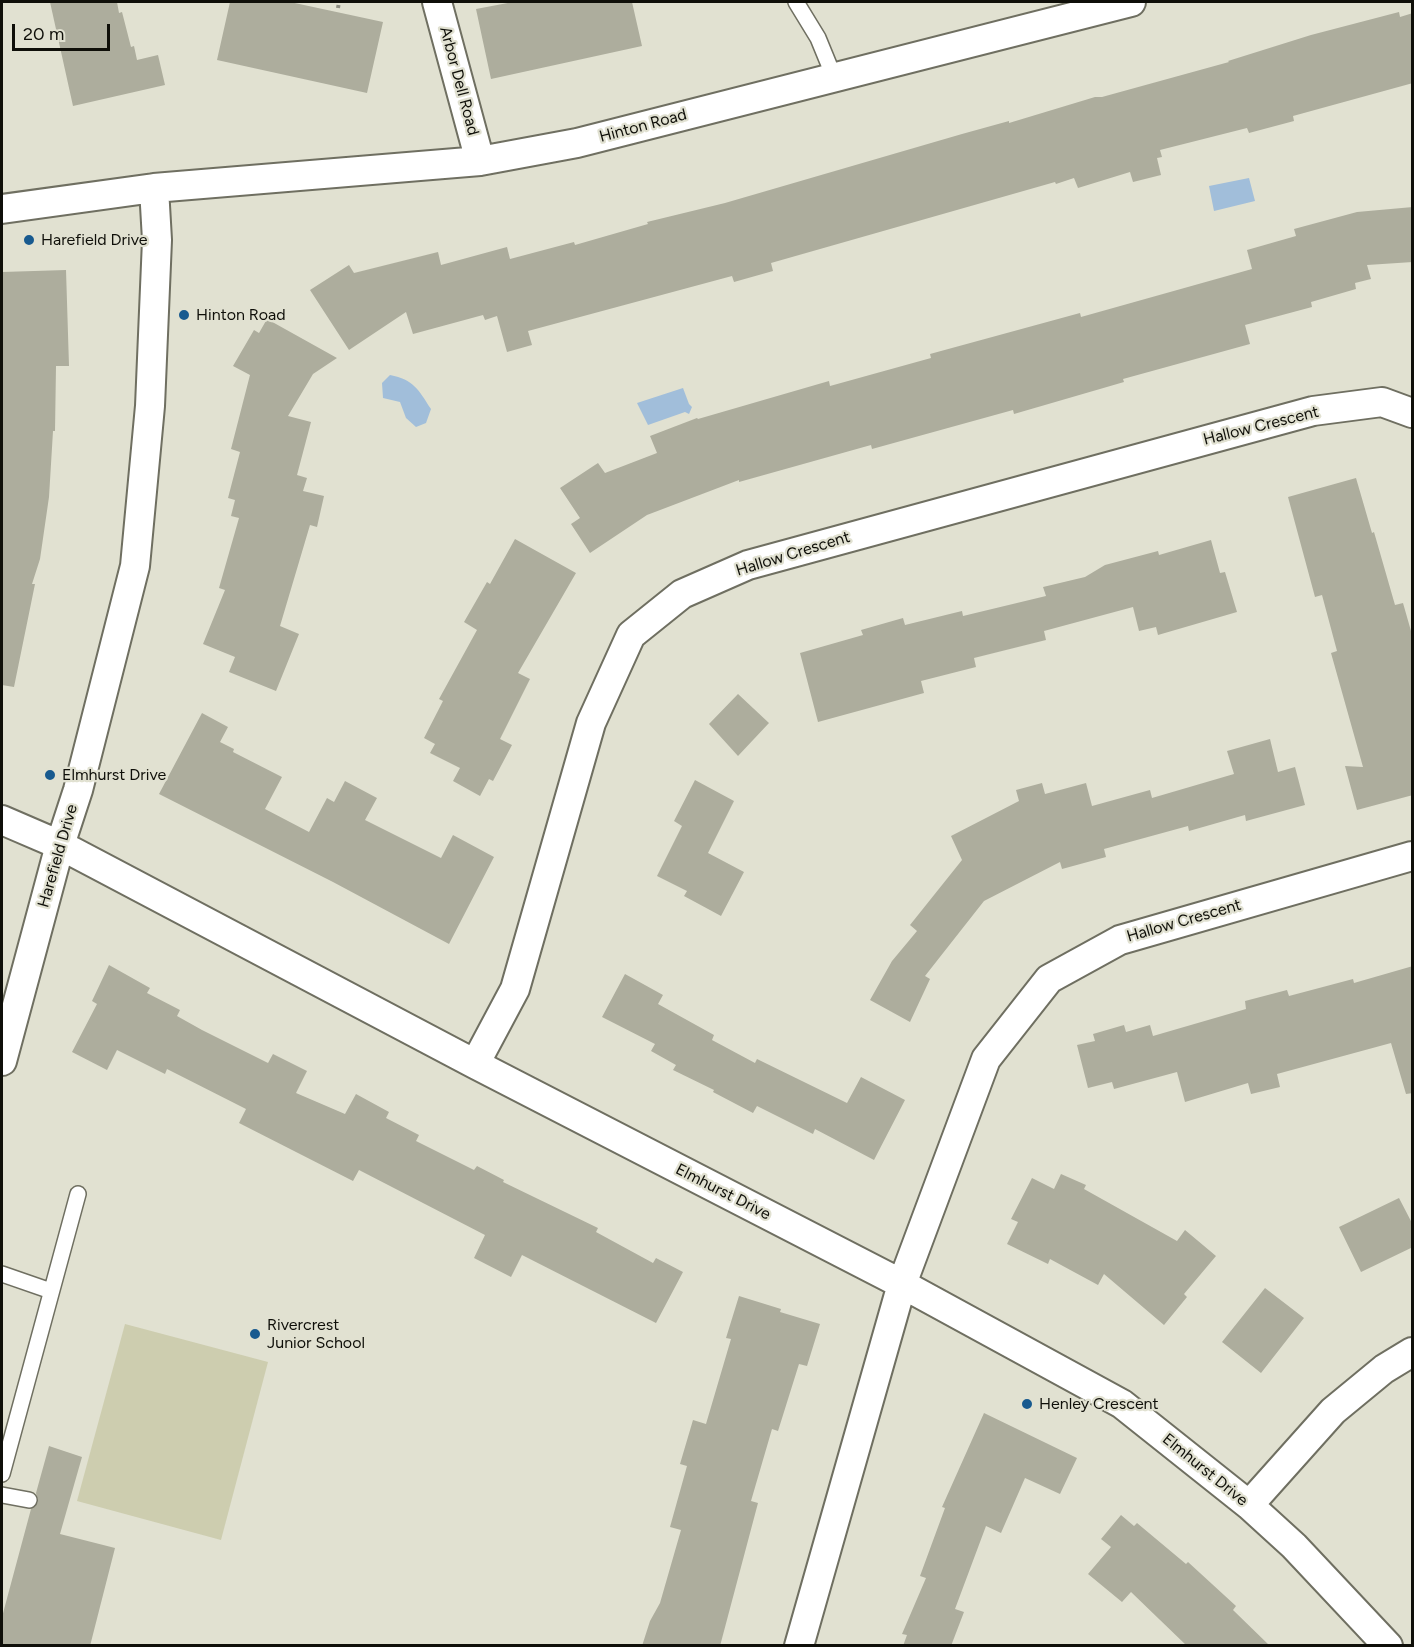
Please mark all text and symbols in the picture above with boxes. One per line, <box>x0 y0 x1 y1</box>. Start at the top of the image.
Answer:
scale bar <box>15 12 112 50</box>
text: 20 m <box>23 23 64 45</box>
street label: Arbor Dell Road <box>435 25 483 137</box>
street label: Hinton Road <box>597 105 689 147</box>
place label: Harefield Drive <box>41 230 148 250</box>
marker: Harefield Drive <box>22 233 36 247</box>
place label: Hinton Road <box>196 305 286 325</box>
marker: Hinton Road <box>177 308 191 322</box>
street label: Hallow Crescent <box>1201 402 1321 450</box>
street label: Hallow Crescent <box>734 528 852 580</box>
place label: Elmhurst Drive <box>62 765 166 785</box>
marker: Elmhurst Drive <box>43 768 57 782</box>
street label: Harefield Drive <box>34 802 82 910</box>
street label: Hallow Crescent <box>1125 895 1243 947</box>
street label: Elmhurst Drive <box>672 1160 774 1224</box>
place label: Rivercrest Junior School <box>267 1315 365 1353</box>
marker: Rivercrest Junior School <box>248 1327 262 1341</box>
place label: Henley Crescent <box>1039 1394 1159 1414</box>
marker: Henley Crescent <box>1020 1397 1034 1411</box>
street label: Elmhurst Drive <box>1158 1430 1252 1510</box>

